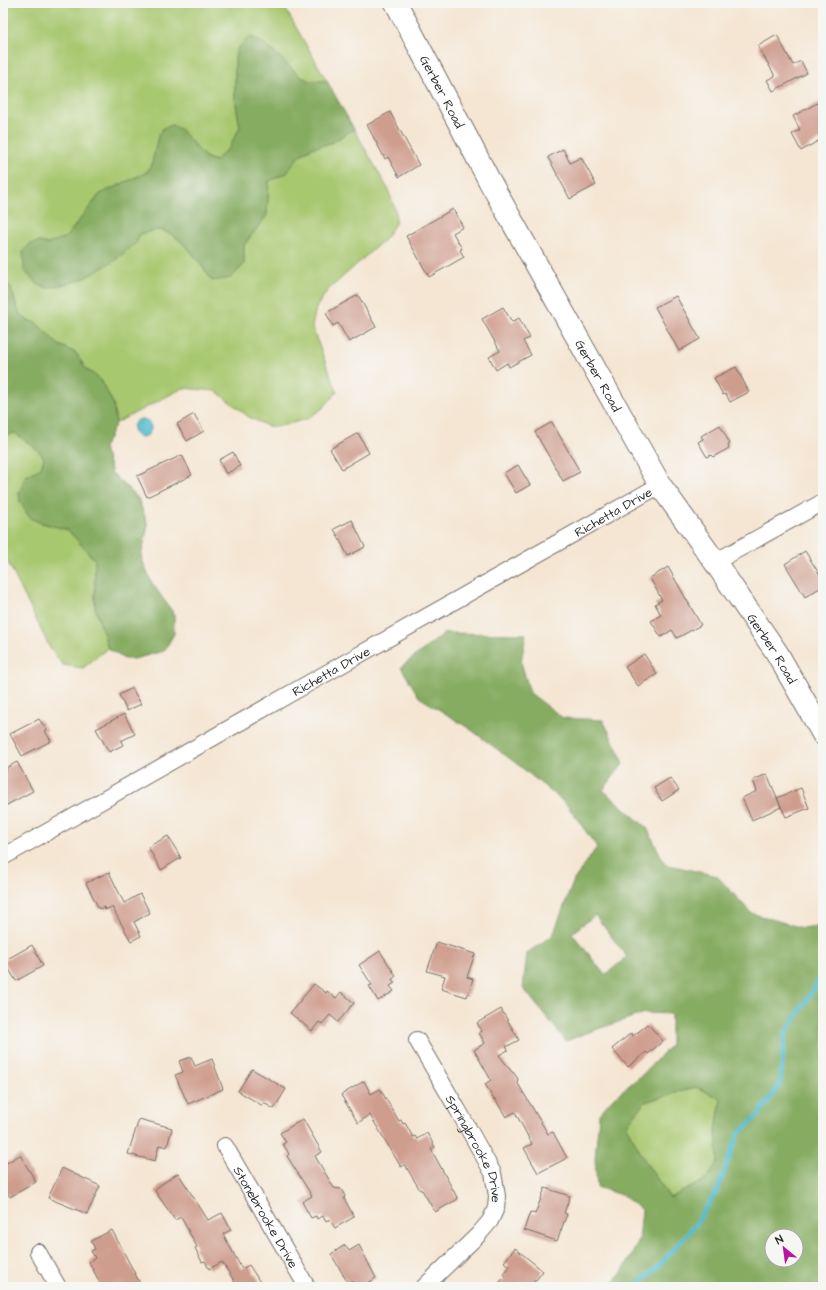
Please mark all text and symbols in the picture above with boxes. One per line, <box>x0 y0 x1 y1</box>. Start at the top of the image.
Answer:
street label: Gerber Road <box>415 52 468 132</box>
street label: Gerber Road <box>570 337 625 415</box>
street label: Richetta Drive <box>571 483 656 542</box>
street label: Gerber Road <box>743 610 801 687</box>
street label: Richetta Drive <box>289 643 373 701</box>
street label: Springbrooke Drive <box>441 1092 505 1203</box>
street label: Stonebrooke Drive <box>229 1163 302 1272</box>
north arrow <box>764 1228 804 1268</box>
text: N <box>773 1231 786 1248</box>

